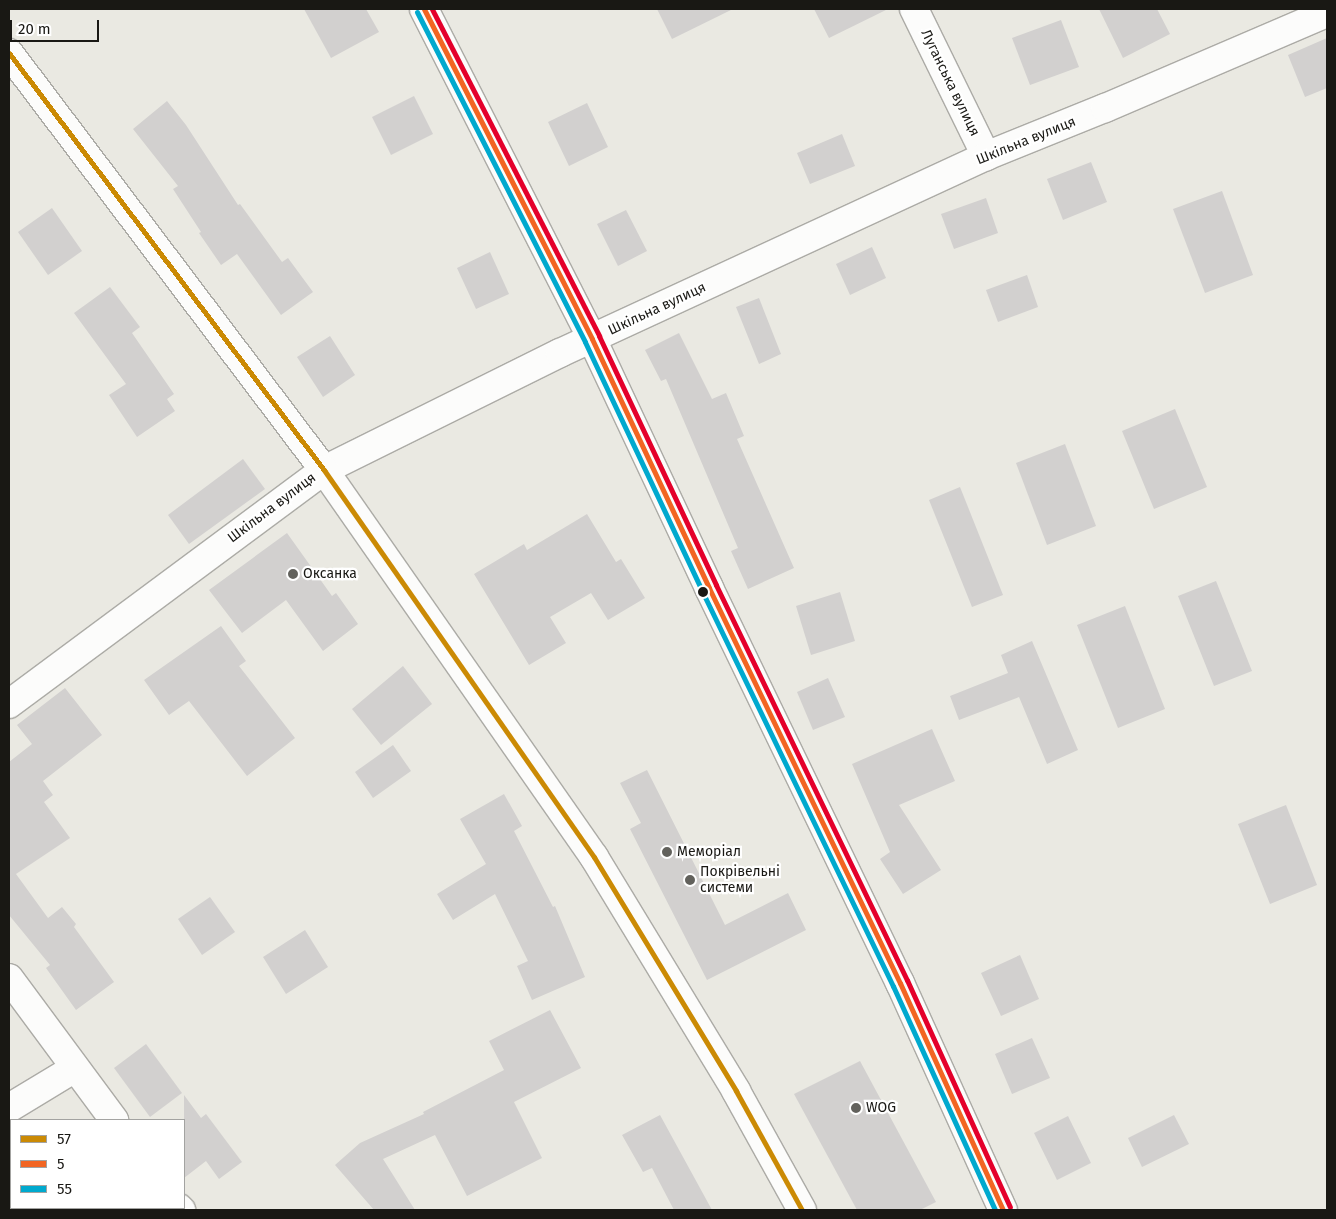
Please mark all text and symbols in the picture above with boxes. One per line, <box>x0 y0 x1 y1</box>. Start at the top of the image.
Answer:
scale bar <box>12 10 101 42</box>
text: 20 m <box>18 20 51 38</box>
street label: Луганська вулиця <box>917 27 983 139</box>
street label: Шкільна вулиця <box>974 113 1078 169</box>
street label: Шкільна вулиця <box>605 279 709 339</box>
street label: Шкільна вулиця <box>225 469 319 547</box>
place label: Оксанка <box>303 566 357 582</box>
marker: Оксанка <box>287 568 299 580</box>
unlabelled marker <box>698 587 708 597</box>
place label: Меморіал <box>677 844 741 860</box>
marker: Меморіал <box>661 846 673 858</box>
place label: Покрівельні системи <box>700 864 780 896</box>
marker: Покрівельні системи <box>684 874 696 886</box>
place label: WOG <box>866 1100 896 1116</box>
marker: WOG <box>850 1102 862 1114</box>
legend <box>10 1119 185 1209</box>
text: 57 <box>57 1130 71 1148</box>
text: 5 <box>57 1155 65 1173</box>
text: 55 <box>57 1180 72 1198</box>

